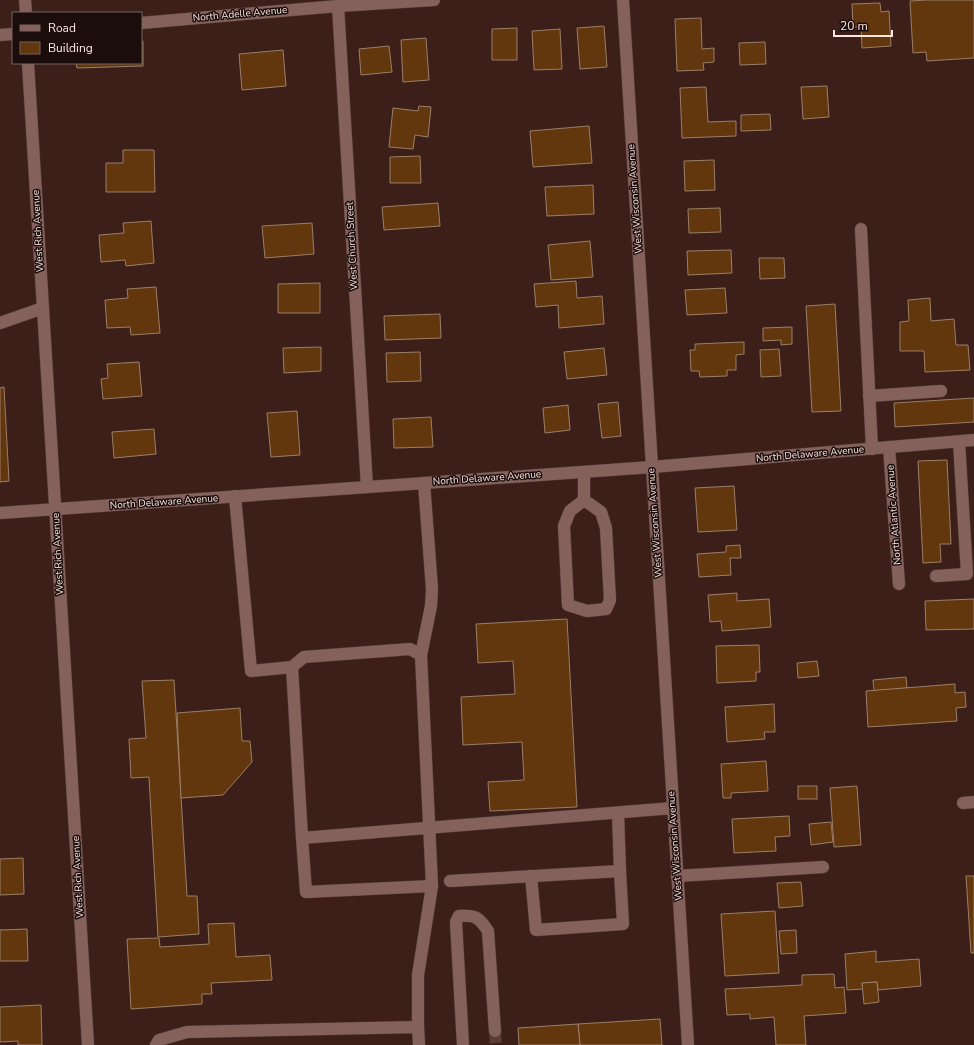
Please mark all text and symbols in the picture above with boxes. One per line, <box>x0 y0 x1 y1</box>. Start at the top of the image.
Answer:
street label: North Adelle Avenue <box>192 3 288 25</box>
legend <box>12 12 142 64</box>
scale bar <box>834 12 892 38</box>
text: 20 m <box>840 18 868 34</box>
text: Road <box>48 20 76 36</box>
text: Building <box>48 40 93 56</box>
street label: West Wisconsin Avenue <box>624 144 646 254</box>
street label: West Rich Avenue <box>29 189 47 273</box>
street label: West Church Street <box>343 201 361 290</box>
street label: North Delaware Avenue <box>755 442 865 466</box>
street label: North Atlantic Avenue <box>884 465 904 565</box>
street label: North Delaware Avenue <box>432 467 542 489</box>
street label: West Wisconsin Avenue <box>644 468 666 578</box>
street label: North Delaware Avenue <box>109 491 219 513</box>
street label: West Rich Avenue <box>49 512 67 596</box>
street label: West Wisconsin Avenue <box>664 791 686 901</box>
street label: West Rich Avenue <box>69 835 87 919</box>

